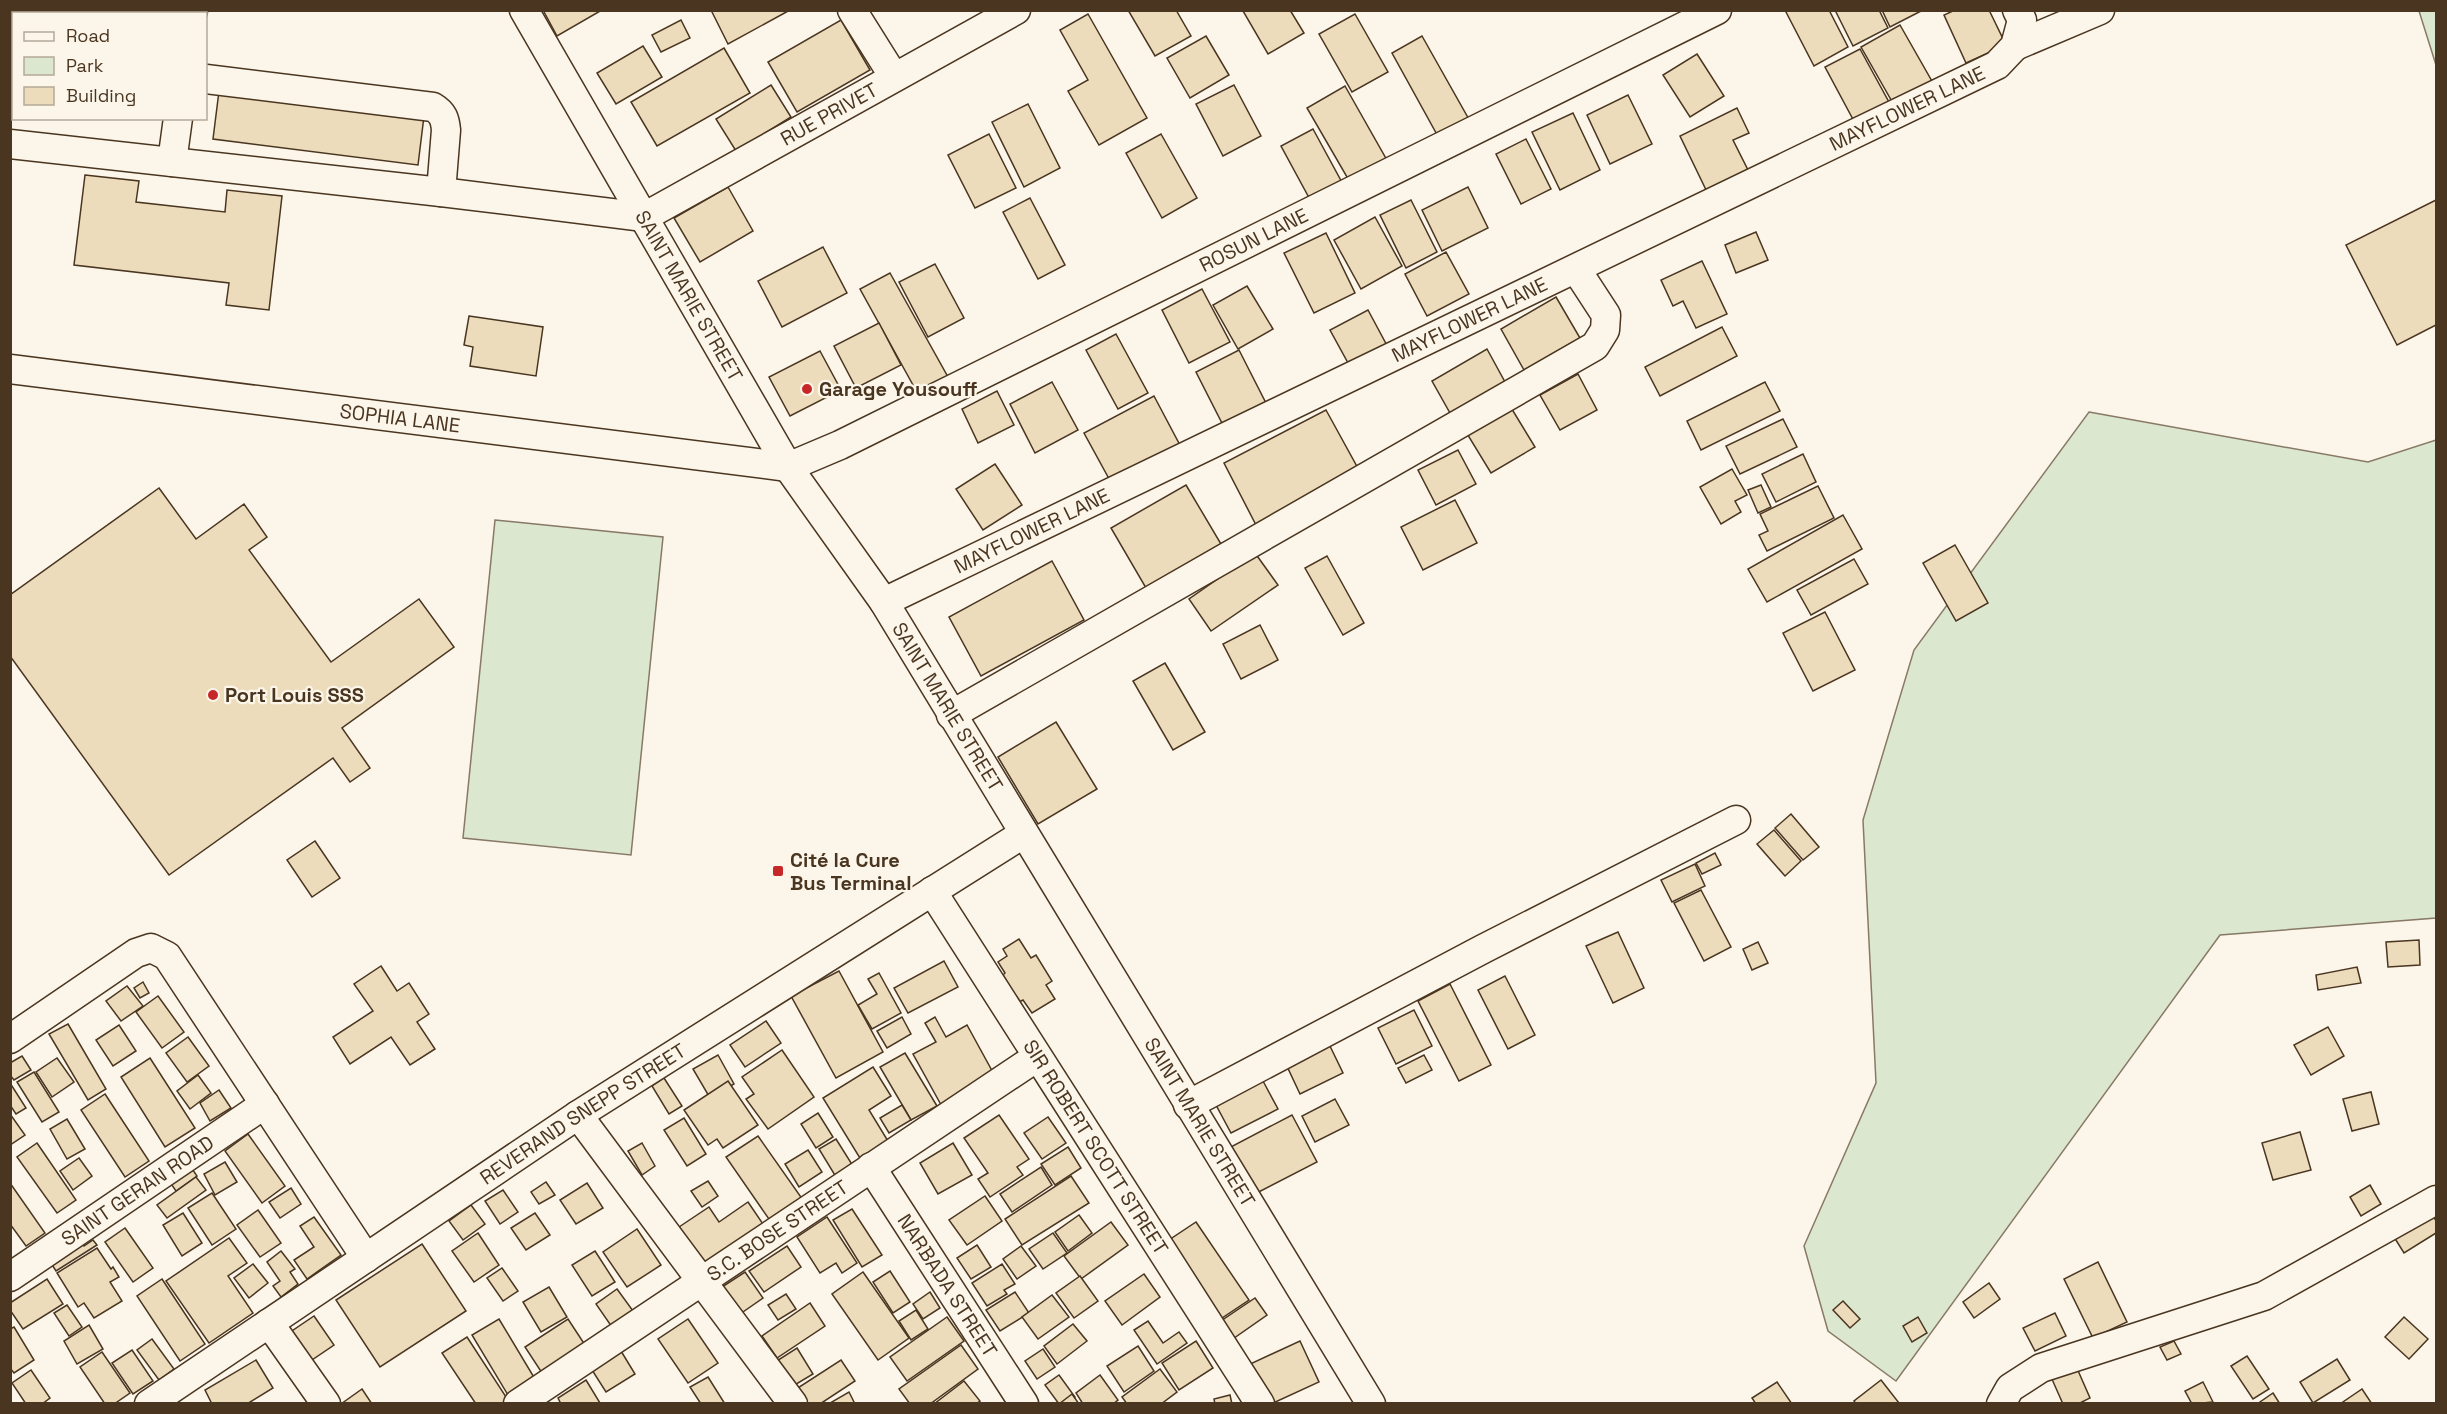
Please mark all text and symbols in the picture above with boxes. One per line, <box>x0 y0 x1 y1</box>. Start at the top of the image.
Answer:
legend <box>12 12 207 120</box>
text: Road <box>66 24 110 47</box>
text: Park <box>66 54 104 77</box>
street label: MAYFLOWER LANE <box>1825 60 1989 157</box>
street label: RUE PRIVET <box>776 76 882 151</box>
text: Building <box>66 84 136 107</box>
street label: ROSUN LANE <box>1195 202 1312 278</box>
street label: SAINT MARIE STREET <box>629 205 749 386</box>
street label: MAYFLOWER LANE <box>1387 271 1552 368</box>
place label: Garage Yousouff <box>819 376 978 402</box>
marker: Garage Yousouff <box>800 382 814 396</box>
street label: SOPHIA LANE <box>338 398 462 439</box>
street label: MAYFLOWER LANE <box>950 482 1114 579</box>
street label: SAINT MARIE STREET <box>886 617 1009 796</box>
place label: Port Louis SSS <box>225 682 364 708</box>
marker: Port Louis SSS <box>206 688 220 702</box>
place label: Cité la Cure Bus Terminal <box>790 847 912 896</box>
marker: Cité la Cure Bus Terminal <box>771 864 785 878</box>
street label: SAINT MARIE STREET <box>1139 1033 1261 1212</box>
street label: SIR ROBERT SCOTT STREET <box>1017 1035 1174 1260</box>
street label: REVERAND SNEPP STREET <box>475 1037 691 1190</box>
street label: SAINT GERAN ROAD <box>56 1129 219 1252</box>
street label: S.C. BOSE STREET <box>702 1174 853 1287</box>
street label: NARBADA STREET <box>892 1209 1003 1362</box>

